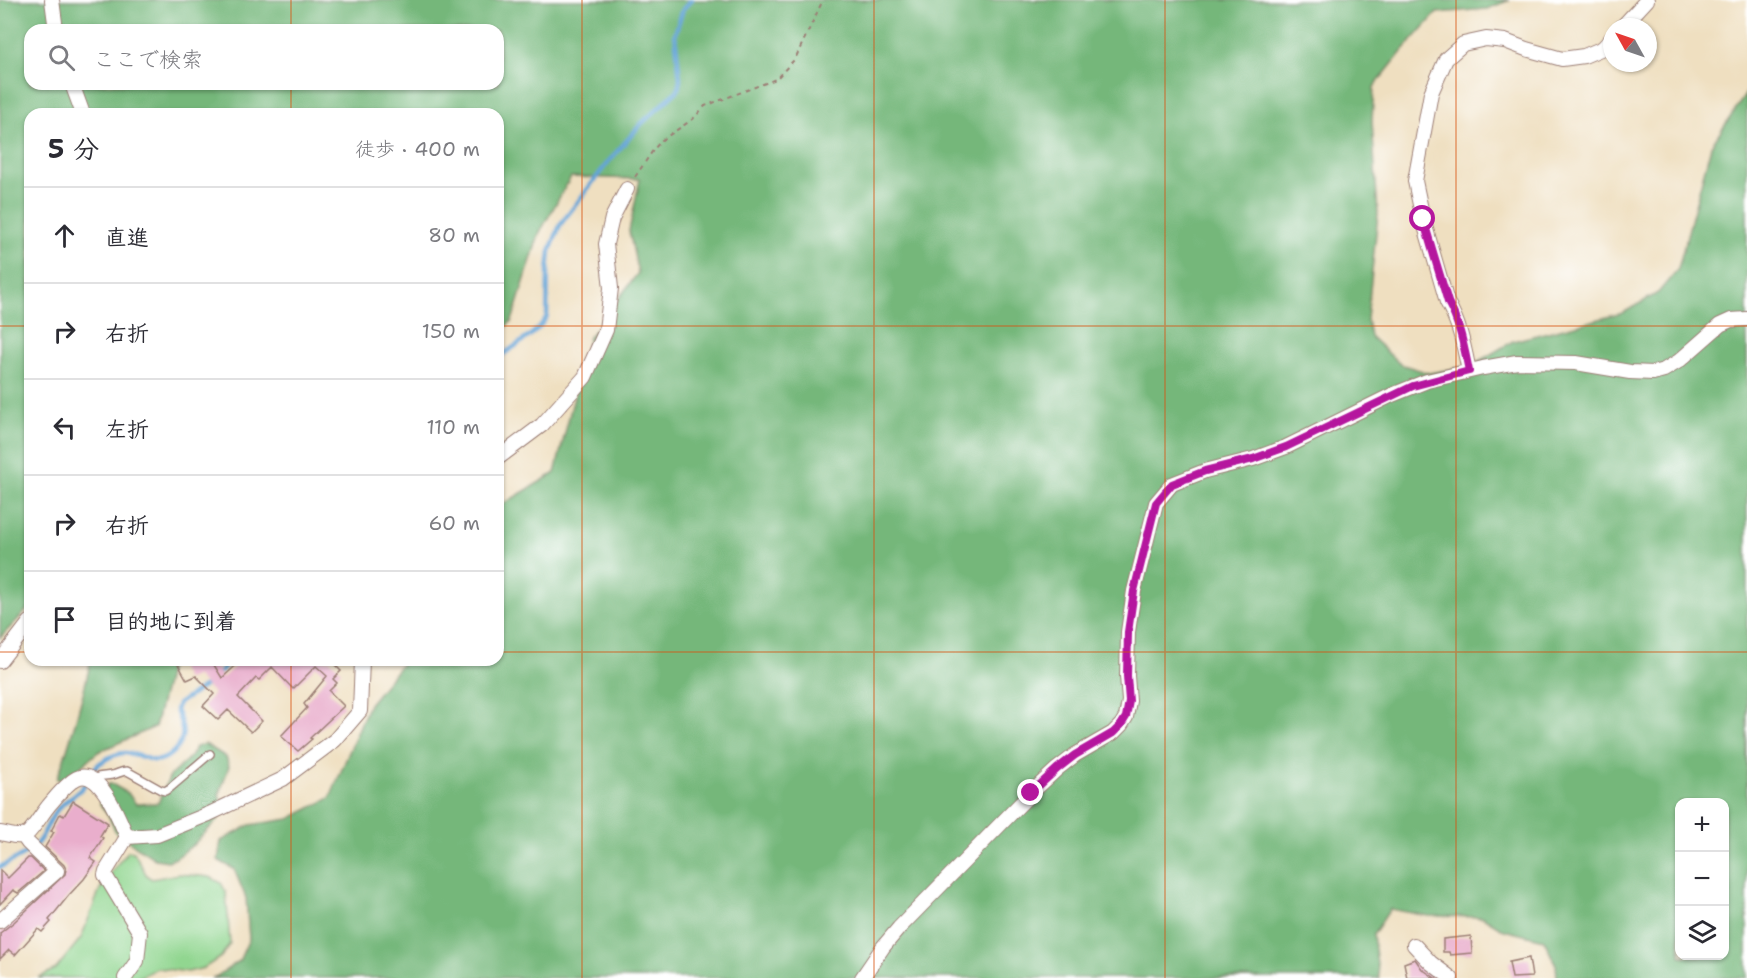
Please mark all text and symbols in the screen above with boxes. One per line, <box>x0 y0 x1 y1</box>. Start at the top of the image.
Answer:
north arrow <box>1603 18 1657 72</box>
search box <box>24 24 504 90</box>
icon: search <box>45 41 78 74</box>
text: ここで検索 <box>93 45 203 74</box>
text: 5 分 <box>48 131 99 166</box>
text: 徒歩 · 400 m <box>355 136 480 162</box>
route start <box>1409 205 1435 231</box>
icon: ahead <box>48 219 81 252</box>
text: 80 m <box>428 222 480 248</box>
text: 直進 <box>105 223 149 252</box>
icon: right <box>48 315 81 348</box>
text: 150 m <box>422 318 480 344</box>
text: 右折 <box>105 319 149 348</box>
icon: left <box>48 411 81 444</box>
text: 110 m <box>426 414 480 440</box>
text: 左折 <box>105 415 149 444</box>
icon: right <box>48 507 81 540</box>
text: 60 m <box>428 510 480 536</box>
text: 右折 <box>105 511 149 540</box>
icon: arrive <box>48 603 81 636</box>
text: 目的地に到着 <box>105 607 237 636</box>
route end <box>1017 779 1043 805</box>
map controls <box>1675 798 1729 960</box>
button: + <box>1675 798 1729 852</box>
button: − <box>1675 852 1729 906</box>
button: layers <box>1675 906 1729 960</box>

